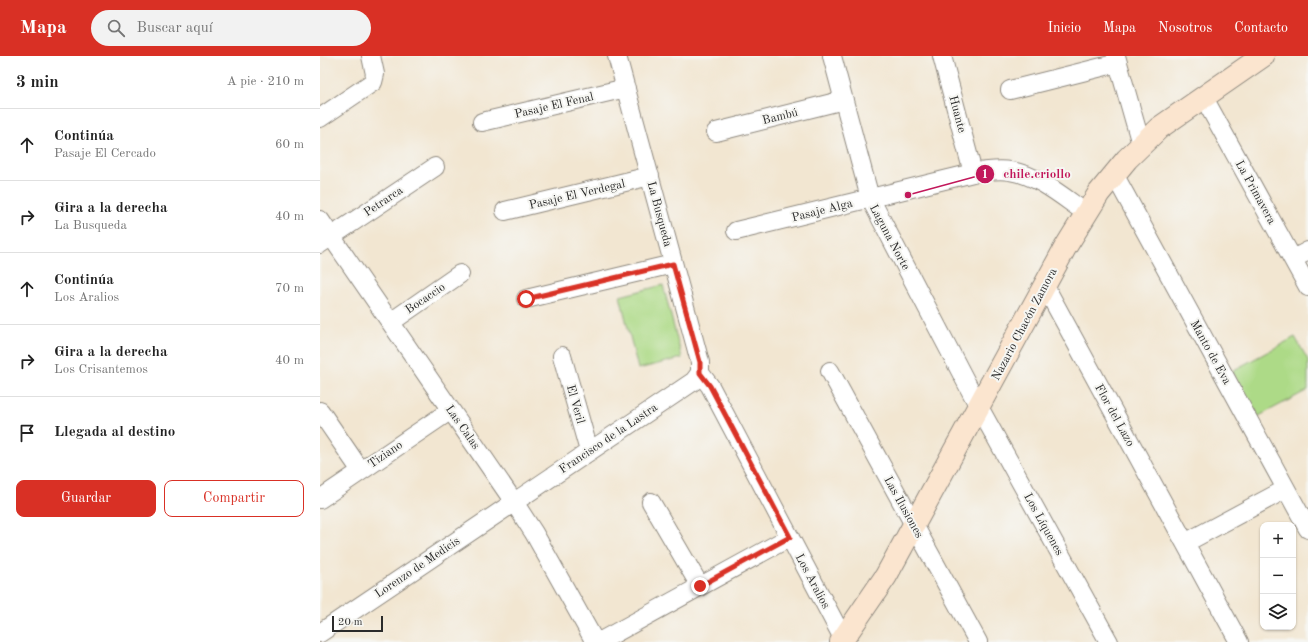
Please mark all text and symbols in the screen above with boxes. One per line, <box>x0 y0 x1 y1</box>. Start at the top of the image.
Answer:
search box <box>91 10 371 46</box>
icon: search <box>105 17 127 39</box>
text: Mapa <box>20 19 67 38</box>
text: Buscar aquí <box>137 21 213 36</box>
text: Inicio <box>1047 21 1081 35</box>
text: Mapa <box>1103 21 1136 35</box>
text: Nosotros <box>1158 21 1212 35</box>
text: Contacto <box>1234 21 1288 35</box>
text: 3 min <box>16 74 59 91</box>
text: A pie · 210 m <box>227 75 304 88</box>
street label: Pasaje El Fenal <box>514 91 595 121</box>
street label: Huante <box>946 94 968 135</box>
street label: Bambú <box>761 107 800 127</box>
text: Continúa <box>54 129 114 144</box>
icon: ahead <box>16 134 38 156</box>
text: 60 m <box>275 138 304 151</box>
text: Pasaje El Cercado <box>54 147 156 160</box>
street label: La Primavera <box>1233 159 1278 226</box>
callout: chile.criollo <box>975 161 1079 186</box>
text: chile.criollo <box>1003 168 1071 181</box>
text: 1 <box>982 169 988 181</box>
street label: Pasaje El Verdegal <box>528 178 626 212</box>
street label: La Busqueda <box>645 180 674 248</box>
street label: Petrarca <box>362 184 405 219</box>
street label: Pasaje Alga <box>791 198 854 224</box>
text: Gira a la derecha <box>54 201 168 216</box>
street label: Laguna Norte <box>867 203 912 273</box>
icon: right <box>16 206 38 228</box>
text: 40 m <box>275 210 304 223</box>
text: La Busqueda <box>54 219 127 232</box>
street label: Nazario Chacón Zamora <box>990 266 1060 383</box>
text: Continúa <box>54 273 114 288</box>
icon: ahead <box>16 278 38 300</box>
street label: Bocaccio <box>404 281 448 316</box>
text: 70 m <box>275 282 304 295</box>
route start <box>517 290 535 308</box>
text: Los Aralios <box>54 291 119 304</box>
street label: Manto de Eva <box>1188 318 1233 387</box>
text: Gira a la derecha <box>54 345 168 360</box>
icon: right <box>16 350 38 372</box>
text: 40 m <box>275 354 304 367</box>
text: Los Crisantemos <box>54 363 148 376</box>
street label: Flor del Lazo <box>1092 382 1136 449</box>
street label: El Veril <box>564 383 586 425</box>
street label: Francisco de la Lastra <box>557 402 660 476</box>
street label: Las Calas <box>443 403 482 452</box>
icon: arrive <box>16 422 38 444</box>
text: Llegada al destino <box>54 425 175 440</box>
street label: Tiziano <box>366 439 405 471</box>
street label: Las Ilusiones <box>881 475 925 540</box>
button: Guardar <box>16 480 156 517</box>
button: Compartir <box>164 480 304 517</box>
street label: Los Líquenes <box>1021 491 1065 558</box>
map controls <box>1260 522 1296 630</box>
button: + <box>1260 522 1296 558</box>
street label: Lorenzo de Medicis <box>373 535 462 601</box>
street label: Los Aralios <box>793 552 832 611</box>
button: − <box>1260 558 1296 594</box>
route end <box>691 577 709 595</box>
button: layers <box>1260 594 1296 630</box>
scale bar <box>332 614 383 633</box>
text: 20 m <box>338 617 363 628</box>

